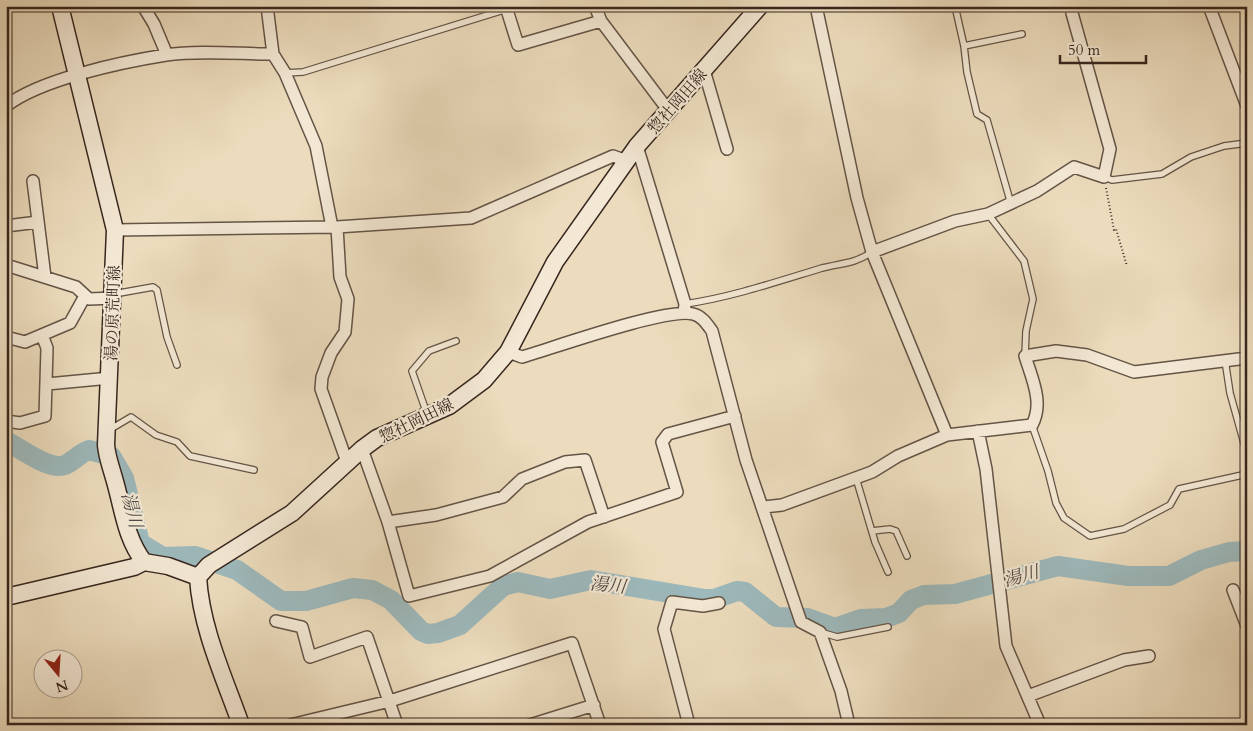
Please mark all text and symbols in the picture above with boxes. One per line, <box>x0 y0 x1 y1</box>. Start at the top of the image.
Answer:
scale bar <box>1060 32 1147 64</box>
text: 50 m <box>1068 40 1100 60</box>
street label: 惣社岡田線 <box>643 64 712 139</box>
street label: 湯の原荒町線 <box>100 265 126 361</box>
street label: 惣社岡田線 <box>376 393 457 448</box>
water label: 湯川 <box>115 490 148 533</box>
water label: 湯川 <box>1001 559 1044 593</box>
water label: 湯川 <box>589 571 629 600</box>
north arrow <box>32 648 82 698</box>
text: N <box>53 675 71 697</box>

